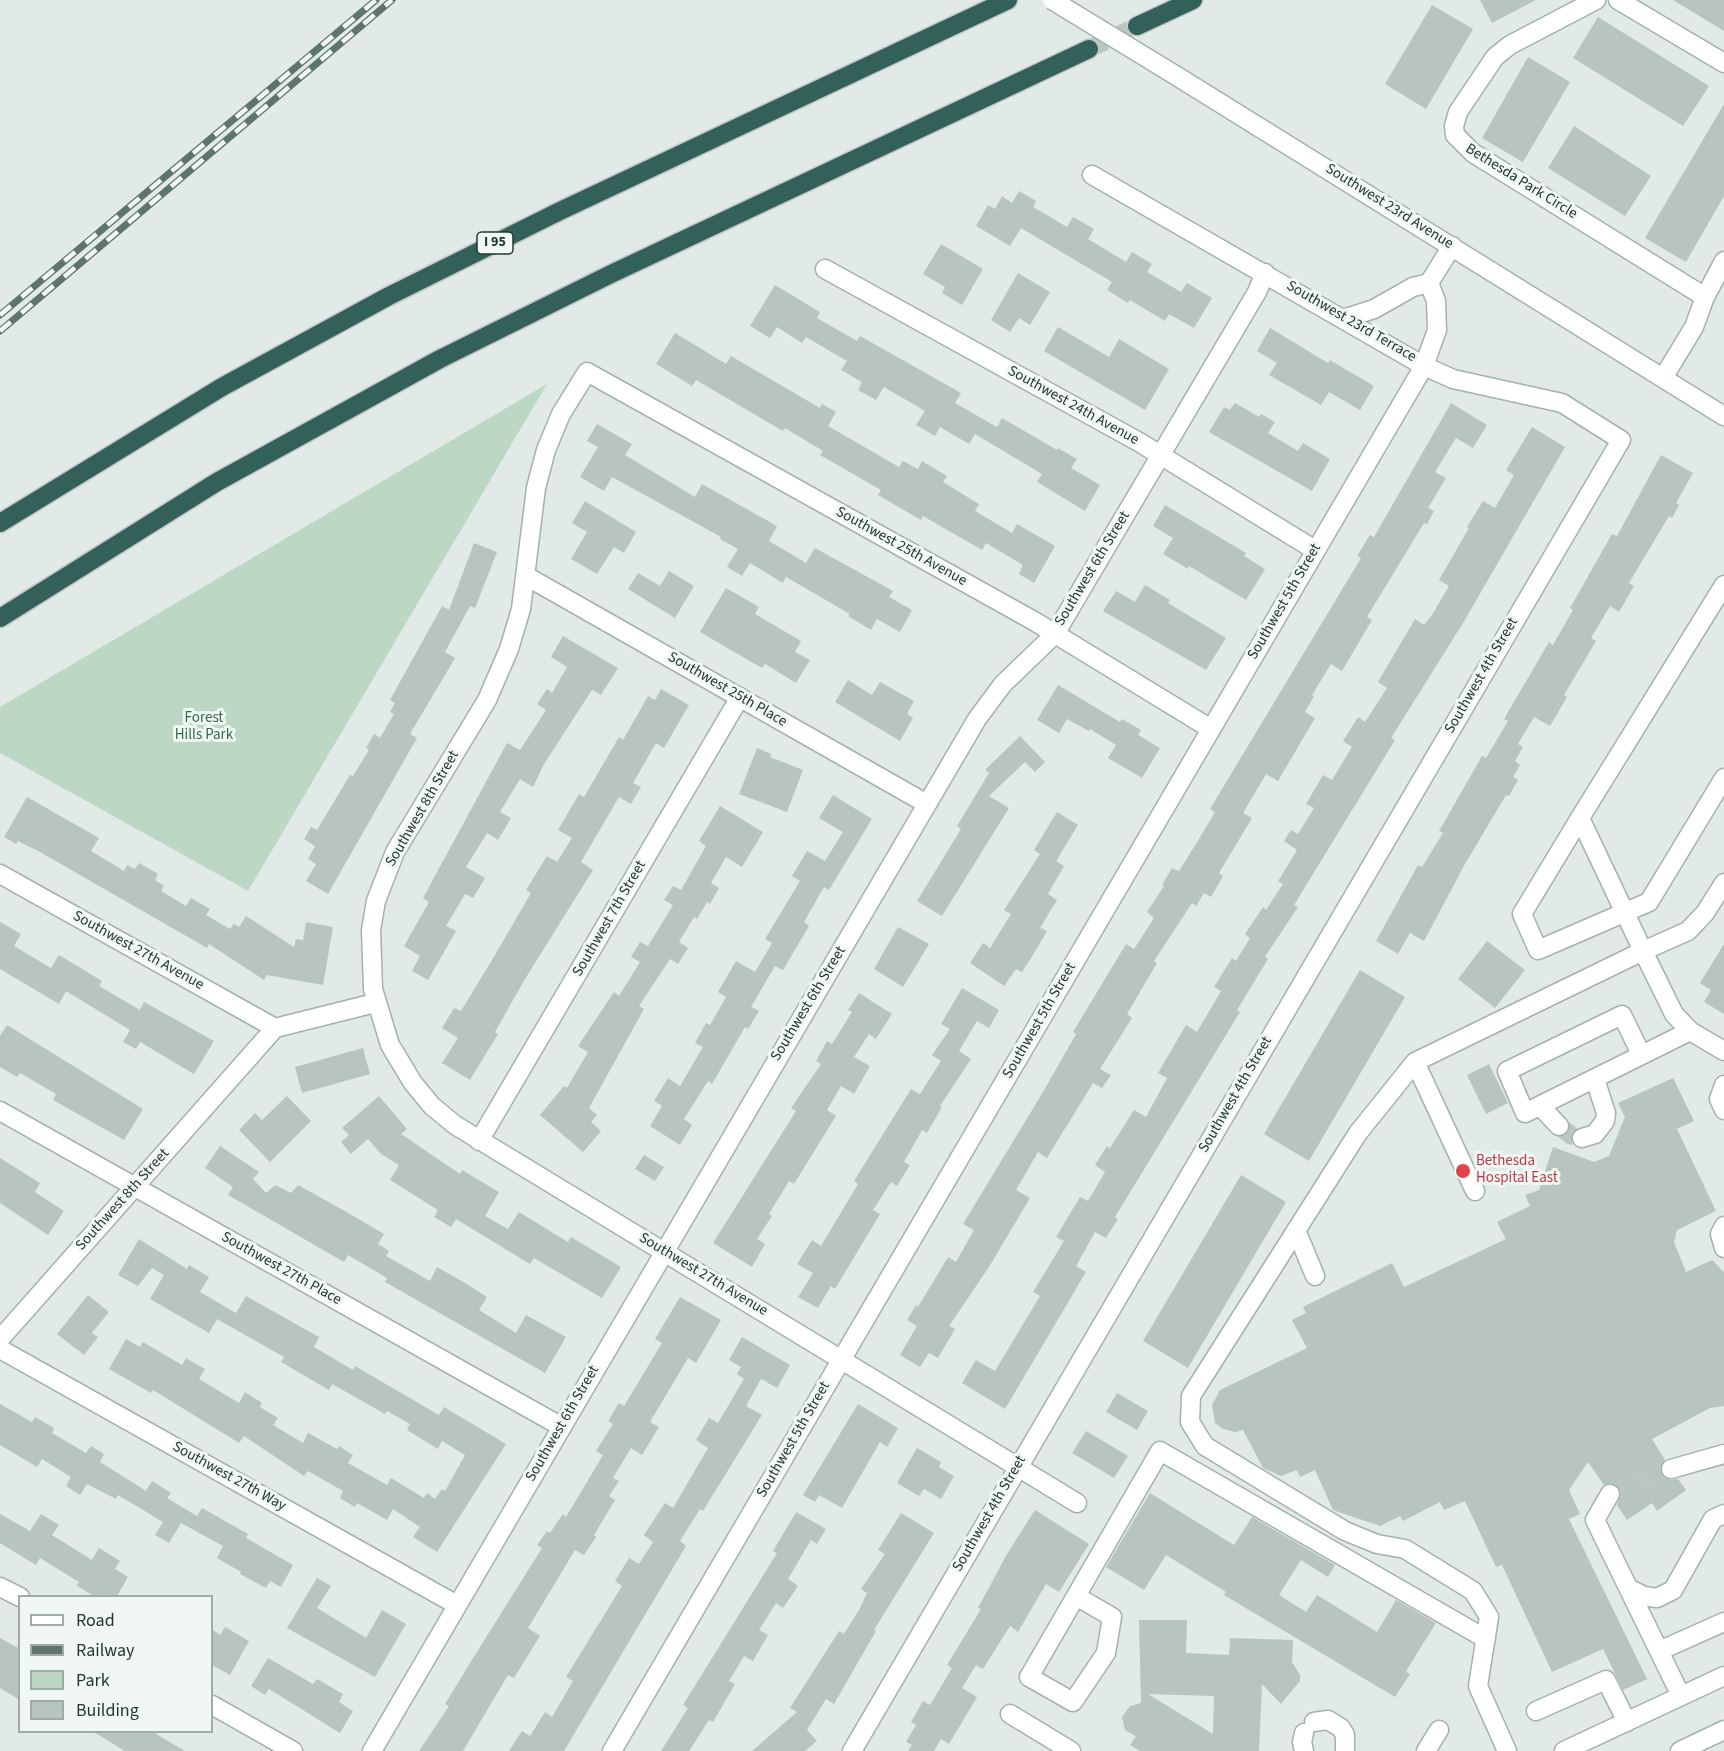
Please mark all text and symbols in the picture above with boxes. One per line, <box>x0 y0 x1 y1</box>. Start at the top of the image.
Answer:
street label: Bethesda Park Circle <box>1462 140 1580 224</box>
street label: Southwest 23rd Avenue <box>1322 160 1456 254</box>
road number: I 95 <box>477 232 513 254</box>
street label: Southwest 23rd Terrace <box>1283 277 1419 367</box>
street label: Southwest 24th Avenue <box>1004 362 1142 450</box>
street label: Southwest 25th Avenue <box>832 503 970 591</box>
street label: Southwest 6th Street <box>1052 508 1134 630</box>
street label: Southwest 5th Street <box>1244 541 1326 663</box>
street label: Southwest 4th Street <box>1441 615 1523 737</box>
street label: Southwest 25th Place <box>664 649 790 731</box>
park label: Forest Hills Park <box>175 710 233 745</box>
street label: Southwest 8th Street <box>382 748 464 870</box>
street label: Southwest 7th Street <box>569 858 651 980</box>
street label: Southwest 27th Avenue <box>69 907 207 995</box>
street label: Southwest 6th Street <box>768 943 850 1065</box>
street label: Southwest 5th Street <box>999 960 1081 1082</box>
street label: Southwest 4th Street <box>1195 1034 1277 1156</box>
street label: Southwest 8th Street <box>72 1145 174 1255</box>
place label: Bethesda Hospital East <box>1476 1153 1558 1188</box>
marker: Bethesda Hospital East <box>1454 1162 1472 1180</box>
street label: Southwest 27th Place <box>218 1228 344 1310</box>
street label: Southwest 27th Avenue <box>635 1229 771 1321</box>
street label: Southwest 6th Street <box>522 1363 604 1485</box>
street label: Southwest 5th Street <box>753 1379 835 1501</box>
street label: Southwest 27th Way <box>169 1438 289 1516</box>
street label: Southwest 4th Street <box>949 1453 1031 1575</box>
legend <box>18 1595 213 1733</box>
text: Road <box>76 1608 115 1633</box>
text: Railway <box>76 1638 135 1663</box>
text: Park <box>76 1668 110 1693</box>
text: Building <box>76 1698 139 1723</box>

